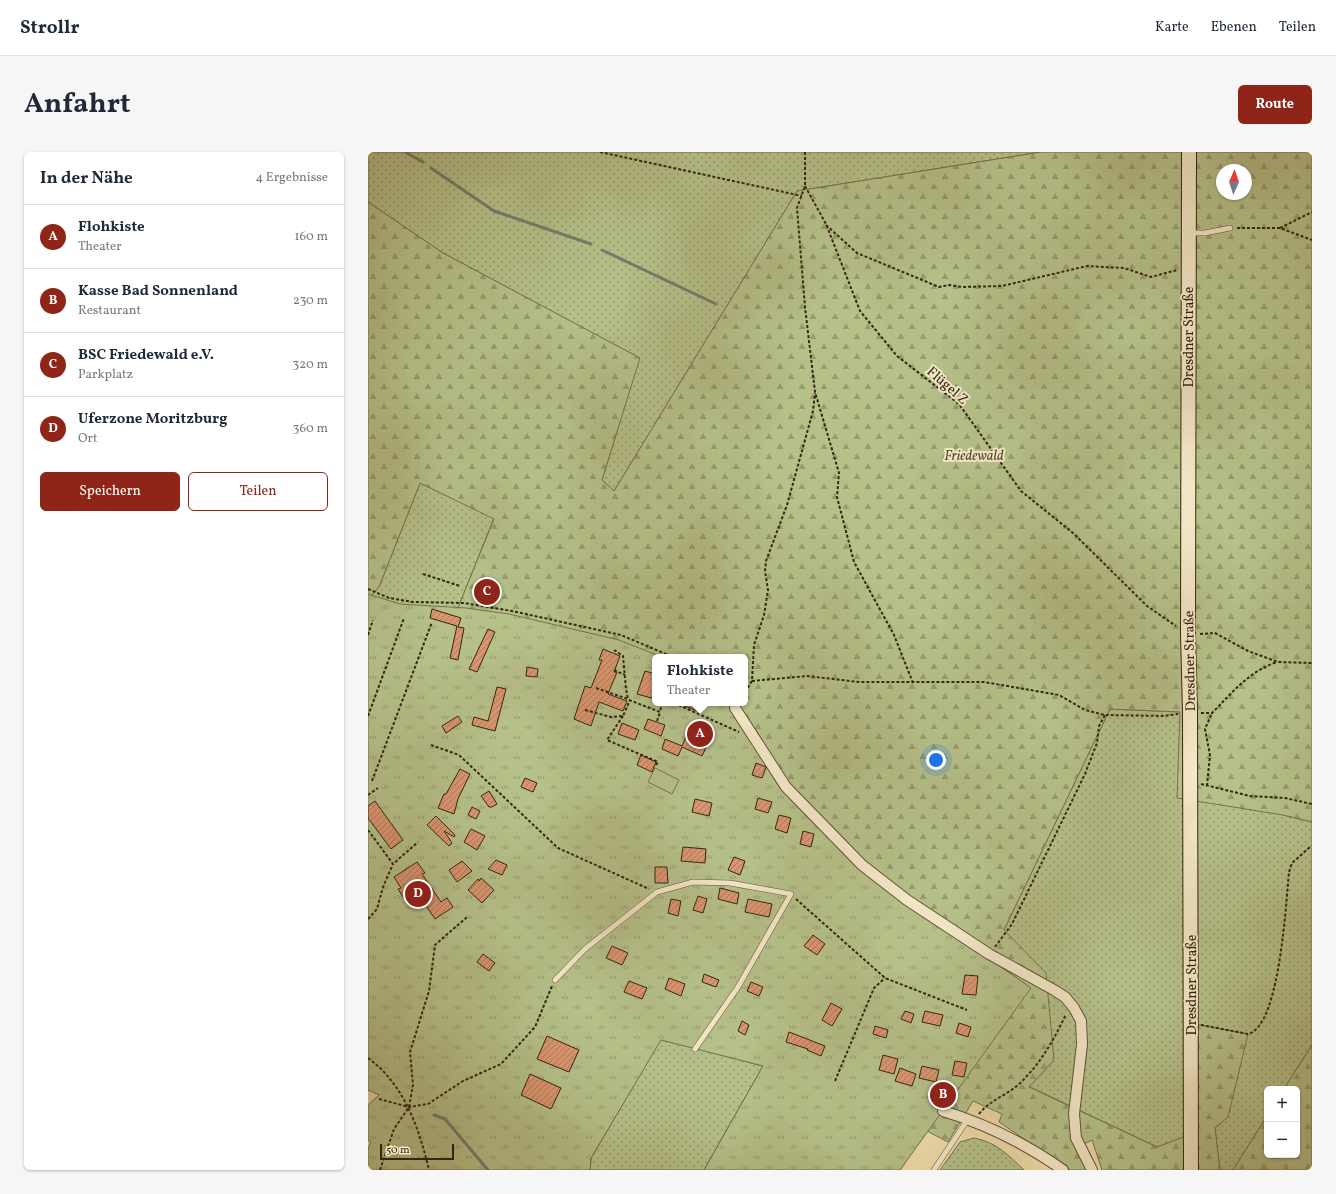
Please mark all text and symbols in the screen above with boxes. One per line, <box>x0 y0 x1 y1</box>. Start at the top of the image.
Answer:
text: Strollr <box>20 15 80 41</box>
text: Karte <box>1155 18 1189 37</box>
text: Ebenen <box>1211 18 1257 37</box>
text: Teilen <box>1279 18 1316 37</box>
text: Anfahrt <box>24 85 131 124</box>
button: Route <box>1238 85 1312 124</box>
north arrow <box>1216 164 1252 200</box>
text: In der Nähe <box>40 167 133 190</box>
text: 4 Ergebnisse <box>255 169 328 187</box>
text: Flohkiste <box>78 217 145 238</box>
text: A <box>48 228 58 246</box>
text: 160 m <box>294 228 328 246</box>
text: Theater <box>78 238 122 256</box>
text: Kasse Bad Sonnenland <box>78 281 238 302</box>
street label: Dresdner Straße <box>1180 286 1199 387</box>
text: B <box>49 292 57 310</box>
text: 230 m <box>293 292 328 310</box>
text: Restaurant <box>78 302 141 320</box>
text: BSC Friedewald e.V. <box>78 345 214 366</box>
text: C <box>49 356 57 374</box>
text: 320 m <box>293 356 328 374</box>
street label: Flügel Z <box>922 363 972 410</box>
text: Parkplatz <box>78 366 133 384</box>
text: Uferzone Moritzburg <box>78 409 227 430</box>
text: D <box>48 420 58 438</box>
text: 360 m <box>293 420 328 438</box>
text: Ort <box>78 430 98 448</box>
park label: Friedewald <box>944 447 1004 466</box>
button: Speichern <box>40 472 180 511</box>
button: Teilen <box>188 472 328 511</box>
pin: C <box>474 577 500 607</box>
street label: Dresdner Straße <box>1180 610 1201 712</box>
popup <box>652 654 748 706</box>
text: Flohkiste <box>667 661 733 682</box>
text: Theater <box>667 682 710 700</box>
pin: A <box>687 719 713 749</box>
your location <box>926 750 946 770</box>
pin: D <box>405 879 431 909</box>
street label: Dresdner Straße <box>1183 934 1202 1035</box>
pin: B <box>930 1080 956 1110</box>
map controls <box>1264 1086 1300 1158</box>
button: + <box>1264 1086 1300 1122</box>
button: − <box>1264 1122 1300 1158</box>
scale bar <box>380 1142 454 1161</box>
text: 50 m <box>386 1143 410 1158</box>

